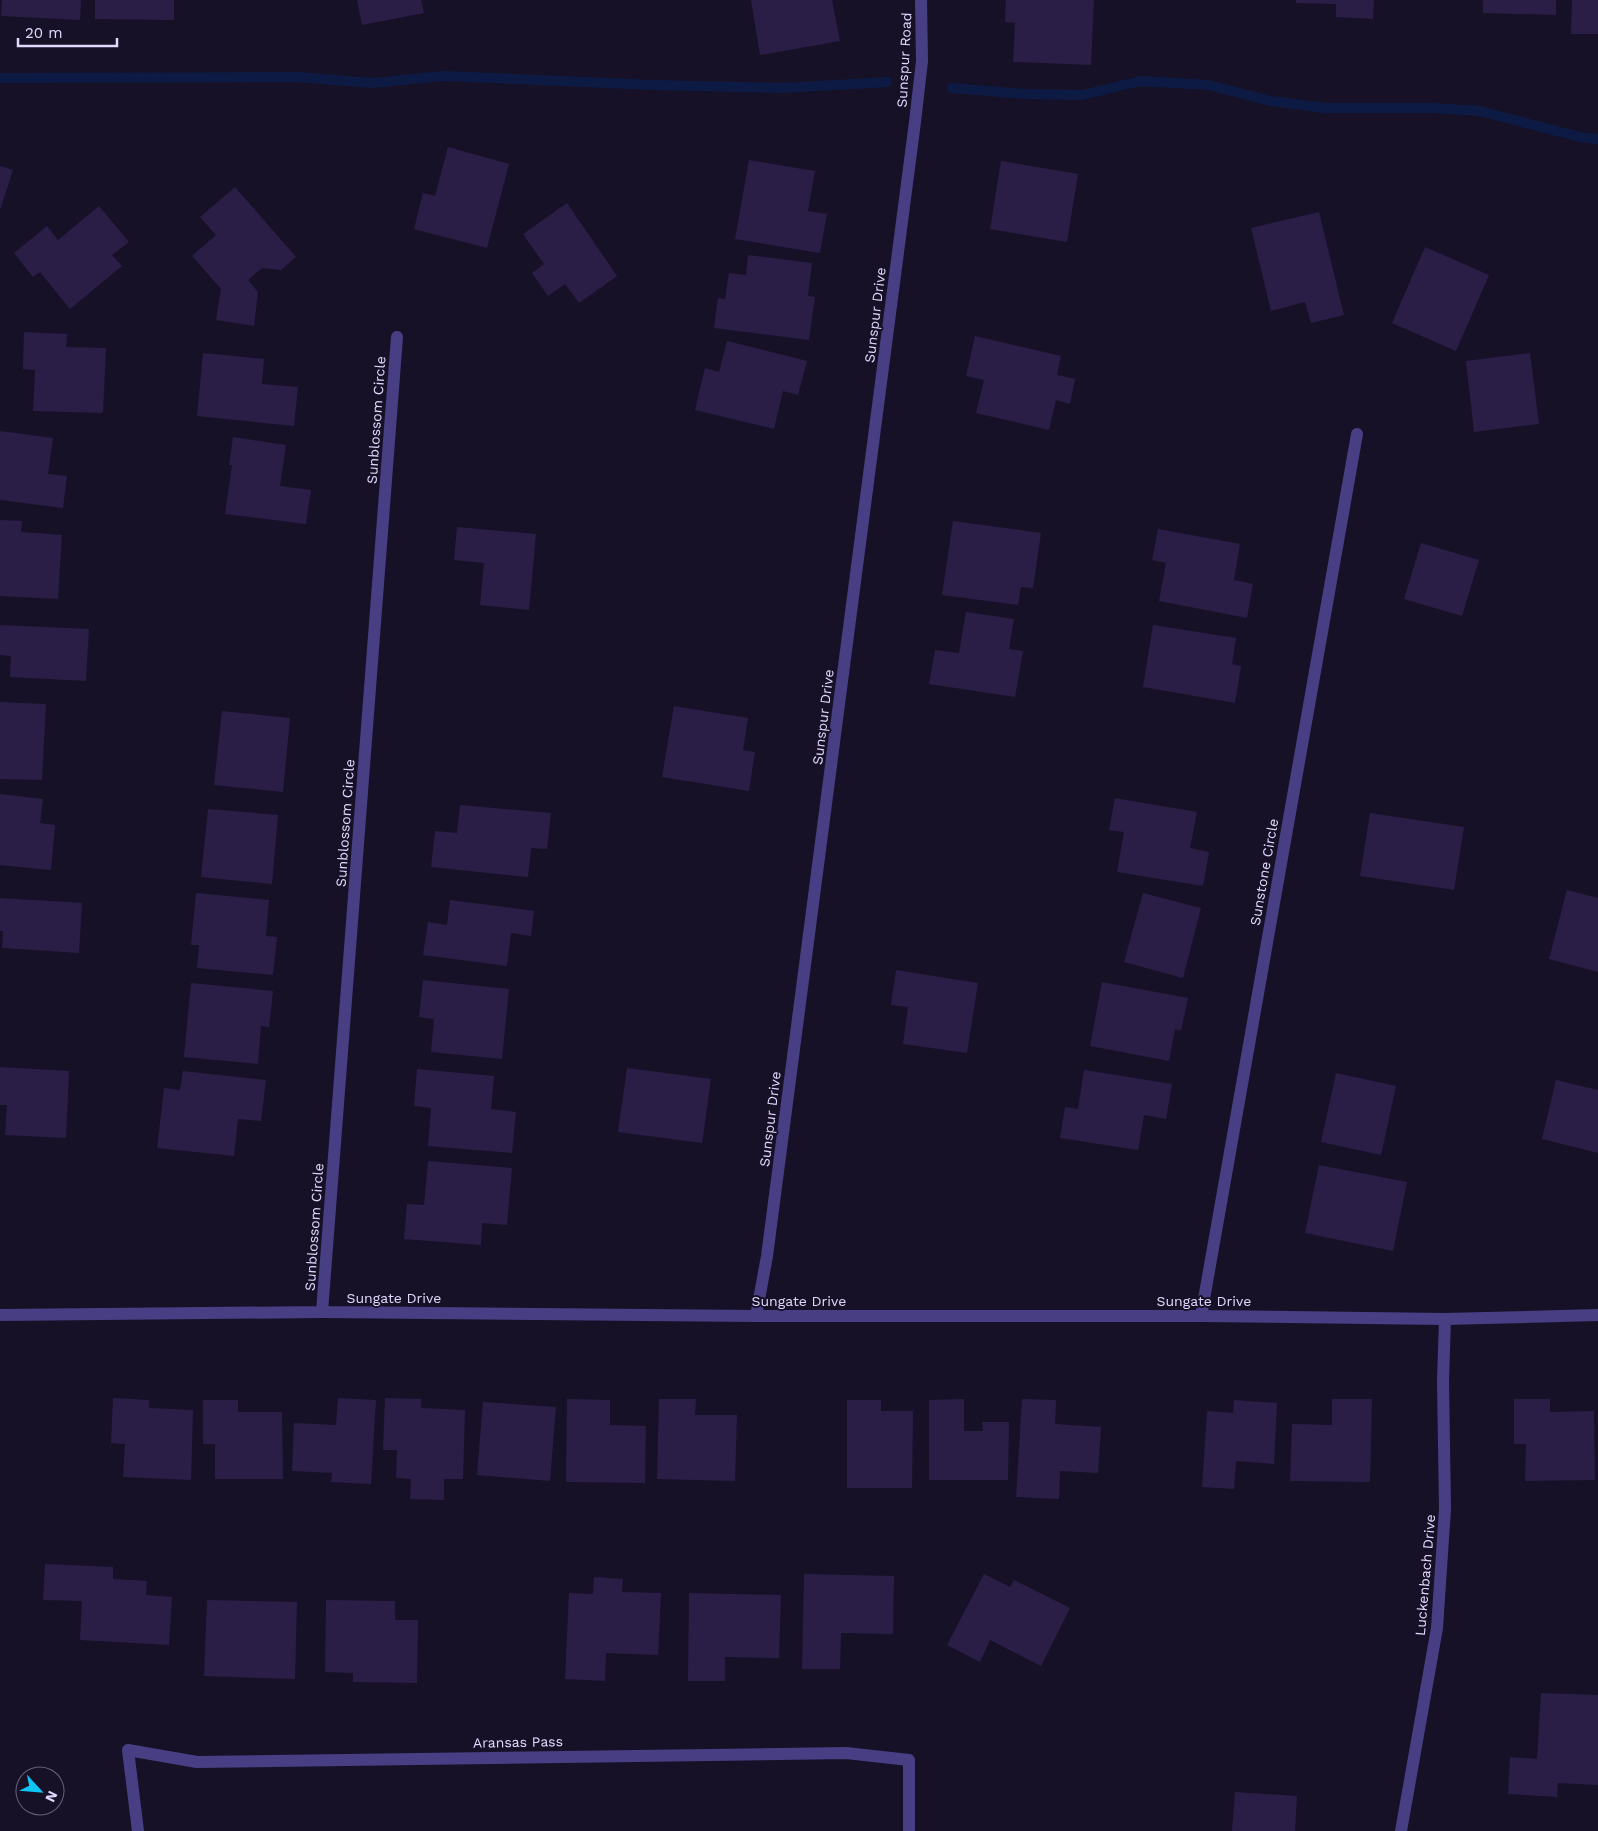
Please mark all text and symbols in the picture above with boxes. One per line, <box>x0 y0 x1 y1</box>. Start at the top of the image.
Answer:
street label: Sunspur Road <box>894 12 914 108</box>
scale bar <box>18 15 116 47</box>
text: 20 m <box>25 24 63 42</box>
street label: Sunspur Drive <box>861 266 889 364</box>
street label: Sunblossom Circle <box>364 356 388 484</box>
street label: Sunspur Drive <box>809 668 837 766</box>
street label: Sunblossom Circle <box>333 759 357 887</box>
street label: Sunstone Circle <box>1247 817 1281 927</box>
street label: Sunspur Drive <box>756 1070 784 1168</box>
street label: Sunblossom Circle <box>302 1163 326 1291</box>
street label: Sungate Drive <box>347 1290 441 1306</box>
street label: Sungate Drive <box>752 1293 846 1309</box>
street label: Sungate Drive <box>1157 1293 1251 1309</box>
street label: Luckenbach Drive <box>1412 1514 1438 1636</box>
street label: Aransas Pass <box>473 1733 563 1751</box>
north arrow <box>15 1766 65 1816</box>
text: N <box>42 1789 61 1805</box>

